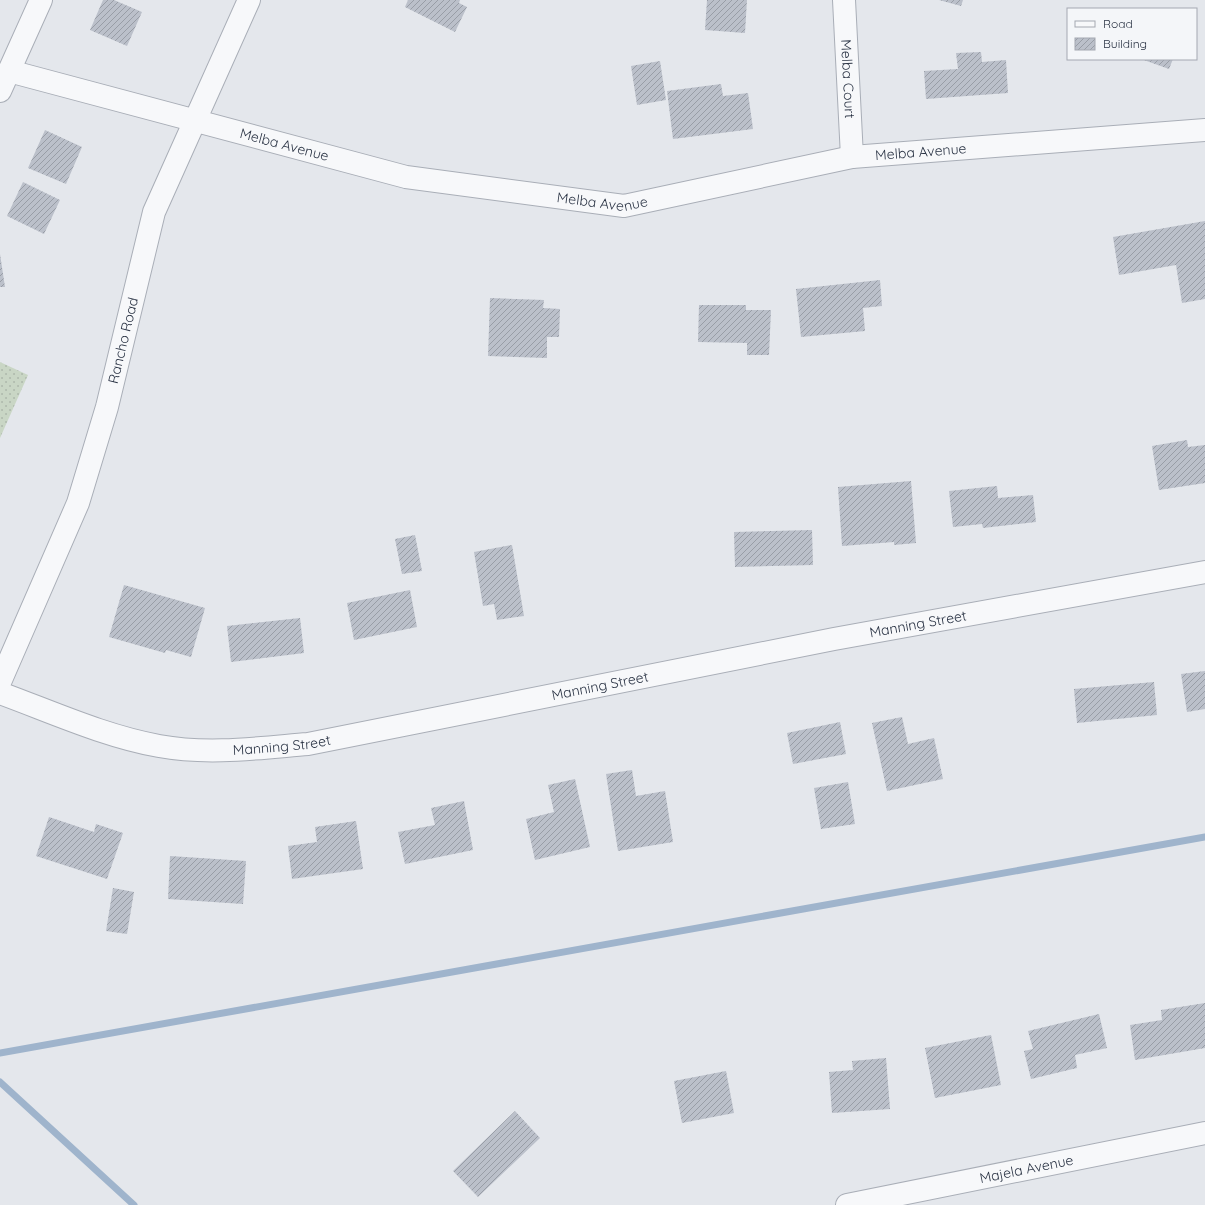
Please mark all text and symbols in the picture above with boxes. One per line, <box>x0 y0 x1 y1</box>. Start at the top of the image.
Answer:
legend <box>1067 8 1197 60</box>
text: Road <box>1103 16 1133 31</box>
text: Building <box>1103 36 1147 51</box>
street label: Melba Court <box>837 39 859 119</box>
street label: Melba Avenue <box>238 124 331 165</box>
street label: Melba Avenue <box>874 139 967 164</box>
street label: Melba Avenue <box>556 188 649 215</box>
street label: Rancho Road <box>104 295 142 385</box>
street label: Manning Street <box>868 606 968 641</box>
street label: Manning Street <box>550 667 650 704</box>
street label: Manning Street <box>232 731 332 759</box>
street label: Majela Avenue <box>978 1151 1075 1187</box>

